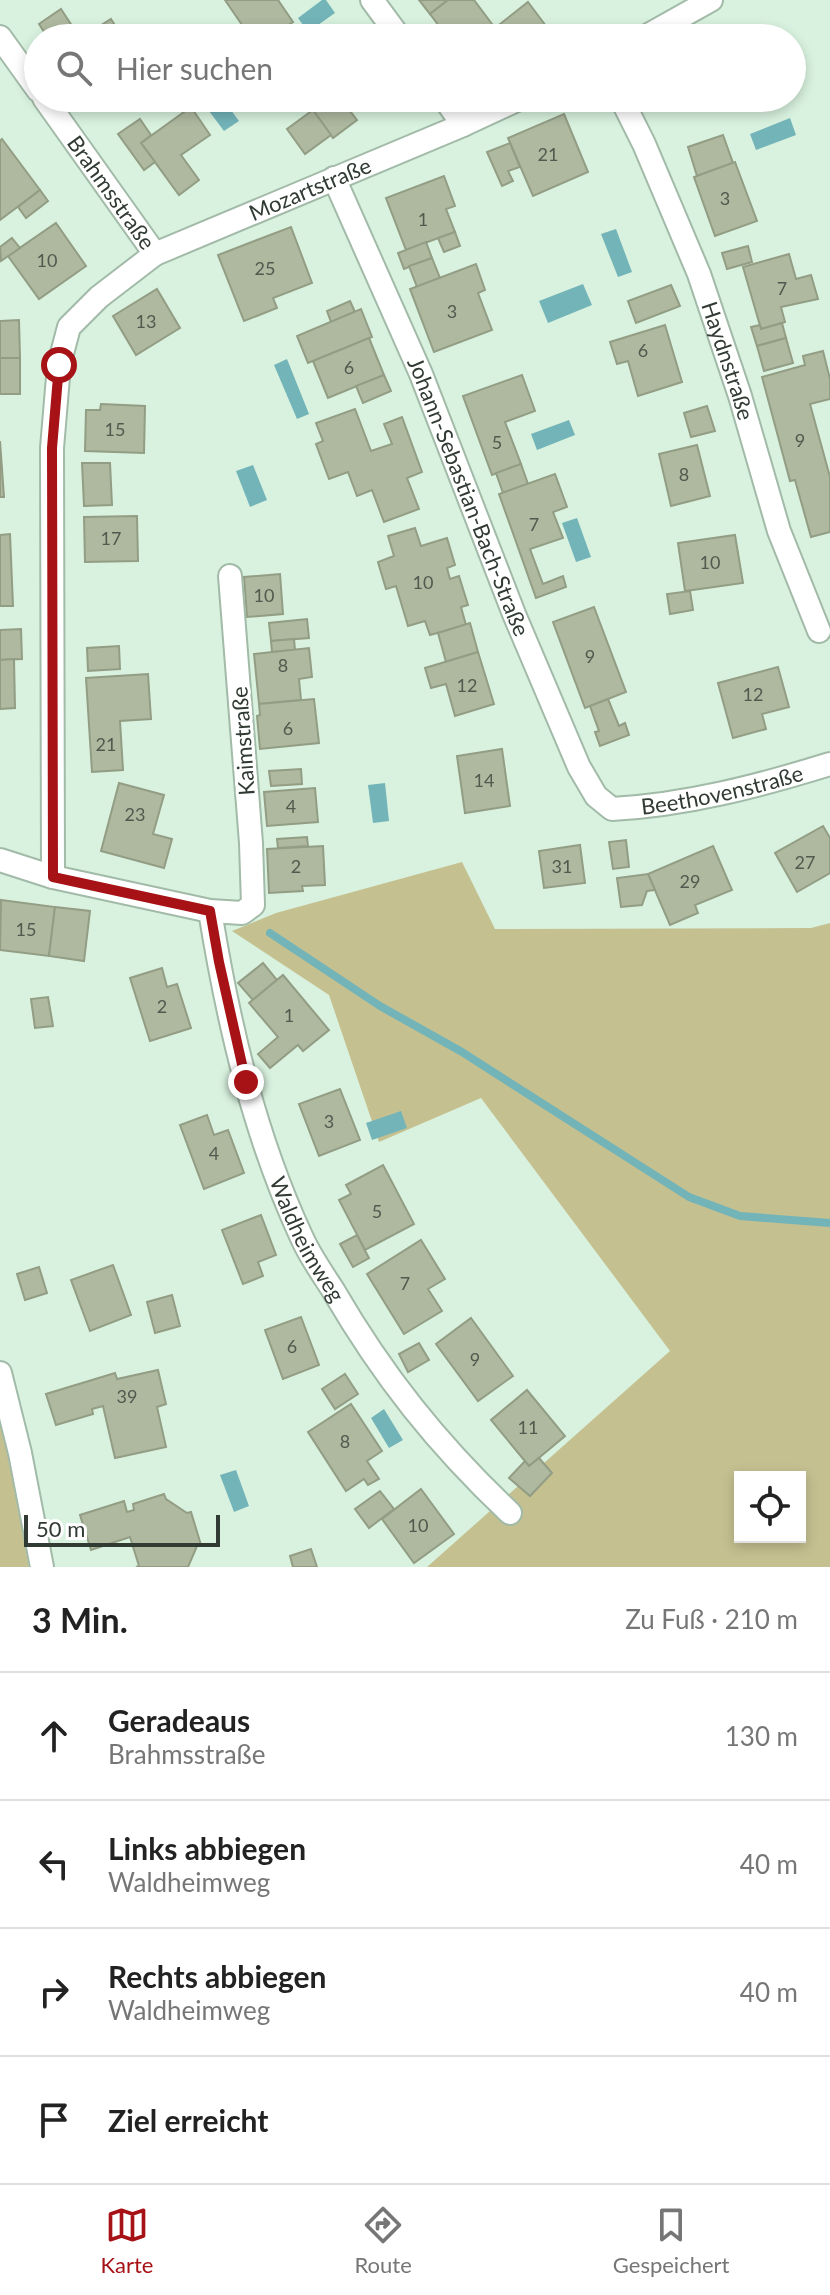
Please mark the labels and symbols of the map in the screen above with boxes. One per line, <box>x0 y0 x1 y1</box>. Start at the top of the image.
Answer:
street label: Brahmsstraße <box>62 130 161 254</box>
house number: 21 <box>538 143 558 165</box>
street label: Mozartstraße <box>245 151 375 226</box>
house number: 3 <box>720 187 730 209</box>
house number: 1 <box>418 208 428 230</box>
house number: 10 <box>37 249 57 271</box>
house number: 25 <box>255 257 275 279</box>
house number: 7 <box>777 277 787 299</box>
street label: Haydnstraße <box>696 298 760 423</box>
house number: 3 <box>447 300 457 322</box>
house number: 13 <box>136 310 156 332</box>
house number: 6 <box>638 339 648 361</box>
route start <box>41 347 77 383</box>
street label: Johann-Sebastian-Bach-Straße <box>402 353 536 640</box>
house number: 6 <box>344 356 354 378</box>
house number: 15 <box>105 418 125 440</box>
house number: 9 <box>795 429 805 451</box>
house number: 5 <box>492 431 502 453</box>
house number: 8 <box>679 463 689 485</box>
house number: 7 <box>529 513 539 535</box>
house number: 17 <box>101 527 121 549</box>
house number: 10 <box>700 551 720 573</box>
house number: 10 <box>413 571 433 593</box>
house number: 10 <box>254 584 274 606</box>
house number: 9 <box>585 645 595 667</box>
house number: 8 <box>278 654 288 676</box>
house number: 12 <box>457 674 477 696</box>
house number: 12 <box>743 683 763 705</box>
street label: Kaimstraße <box>225 686 260 797</box>
house number: 6 <box>283 717 293 739</box>
house number: 21 <box>96 733 116 755</box>
street label: Beethovenstraße <box>639 759 806 820</box>
house number: 14 <box>474 769 494 791</box>
house number: 4 <box>286 795 296 817</box>
house number: 23 <box>125 803 145 825</box>
house number: 27 <box>795 851 815 873</box>
house number: 2 <box>291 855 301 877</box>
house number: 31 <box>552 855 572 877</box>
house number: 29 <box>680 870 700 892</box>
house number: 15 <box>16 918 36 940</box>
house number: 2 <box>157 995 167 1017</box>
house number: 1 <box>284 1004 294 1026</box>
route end <box>228 1064 264 1100</box>
house number: 3 <box>324 1110 334 1132</box>
house number: 4 <box>209 1142 219 1164</box>
street label: Waldheimweg <box>265 1173 351 1306</box>
house number: 5 <box>372 1200 382 1222</box>
house number: 7 <box>400 1272 410 1294</box>
house number: 6 <box>287 1335 297 1357</box>
house number: 9 <box>470 1348 480 1370</box>
house number: 39 <box>117 1385 137 1407</box>
house number: 11 <box>518 1416 538 1438</box>
house number: 8 <box>340 1430 350 1452</box>
scale bar <box>24 1511 220 1547</box>
house number: 10 <box>408 1514 428 1536</box>

